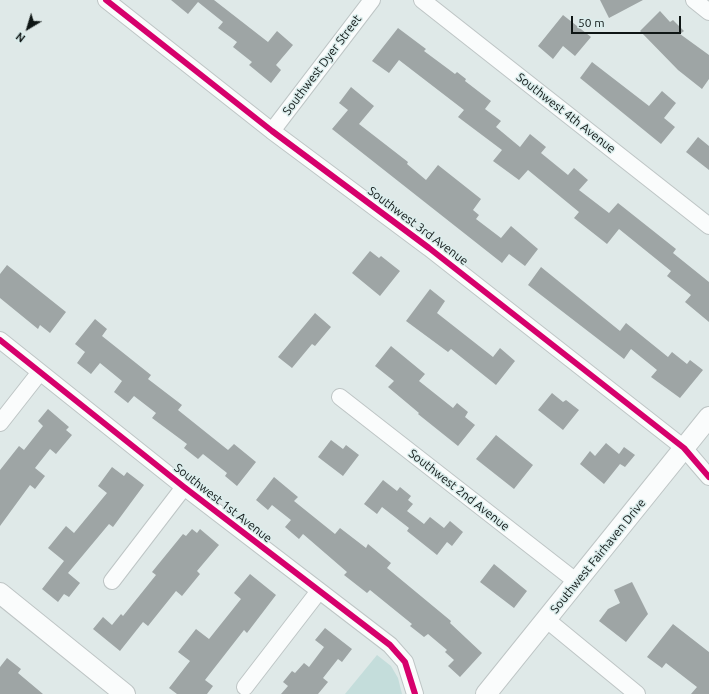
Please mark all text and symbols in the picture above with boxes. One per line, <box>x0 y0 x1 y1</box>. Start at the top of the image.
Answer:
north arrow <box>8 8 48 48</box>
scale bar <box>573 8 683 34</box>
street label: Southwest Dyer Street <box>280 12 364 118</box>
text: 50 m <box>578 16 605 29</box>
text: N <box>14 30 28 45</box>
street label: Southwest 4th Avenue <box>514 70 618 156</box>
street label: Southwest 3rd Avenue <box>365 184 471 268</box>
street label: Southwest 2nd Avenue <box>406 446 512 534</box>
street label: Southwest 1st Avenue <box>171 460 275 546</box>
street label: Southwest Fairhaven Drive <box>547 496 649 616</box>

